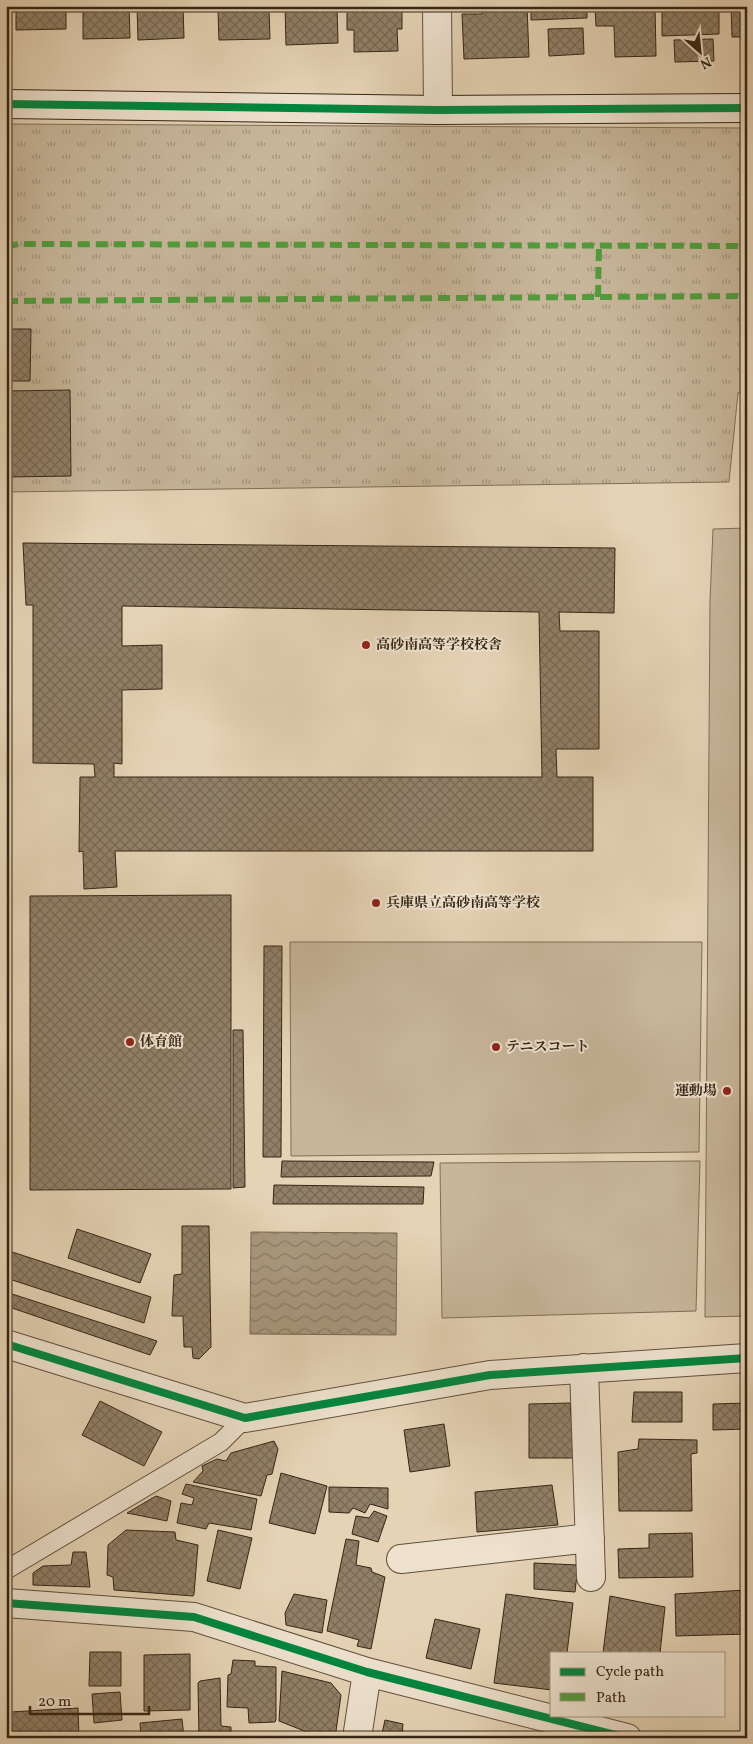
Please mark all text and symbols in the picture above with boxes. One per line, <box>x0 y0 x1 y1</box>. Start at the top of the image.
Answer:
north arrow <box>676 28 726 78</box>
text: N <box>696 51 714 73</box>
place label: 高砂南高等学校校舎 <box>376 636 502 655</box>
marker: 高砂南高等学校校舎 <box>360 639 372 651</box>
place label: 兵庫県立高砂南高等学校 <box>386 894 540 913</box>
marker: 兵庫県立高砂南高等学校 <box>370 897 382 909</box>
place label: 体育館 <box>140 1033 182 1052</box>
marker: 体育館 <box>124 1036 136 1048</box>
place label: テニスコート <box>506 1038 589 1057</box>
marker: テニスコート <box>490 1041 502 1053</box>
place label: 運動場 <box>675 1082 717 1101</box>
marker: 運動場 <box>721 1085 733 1097</box>
legend <box>550 1652 726 1716</box>
text: Cycle path <box>596 1662 664 1683</box>
scale bar <box>30 1684 149 1716</box>
text: Path <box>596 1688 626 1709</box>
text: 20 m <box>38 1692 71 1713</box>

